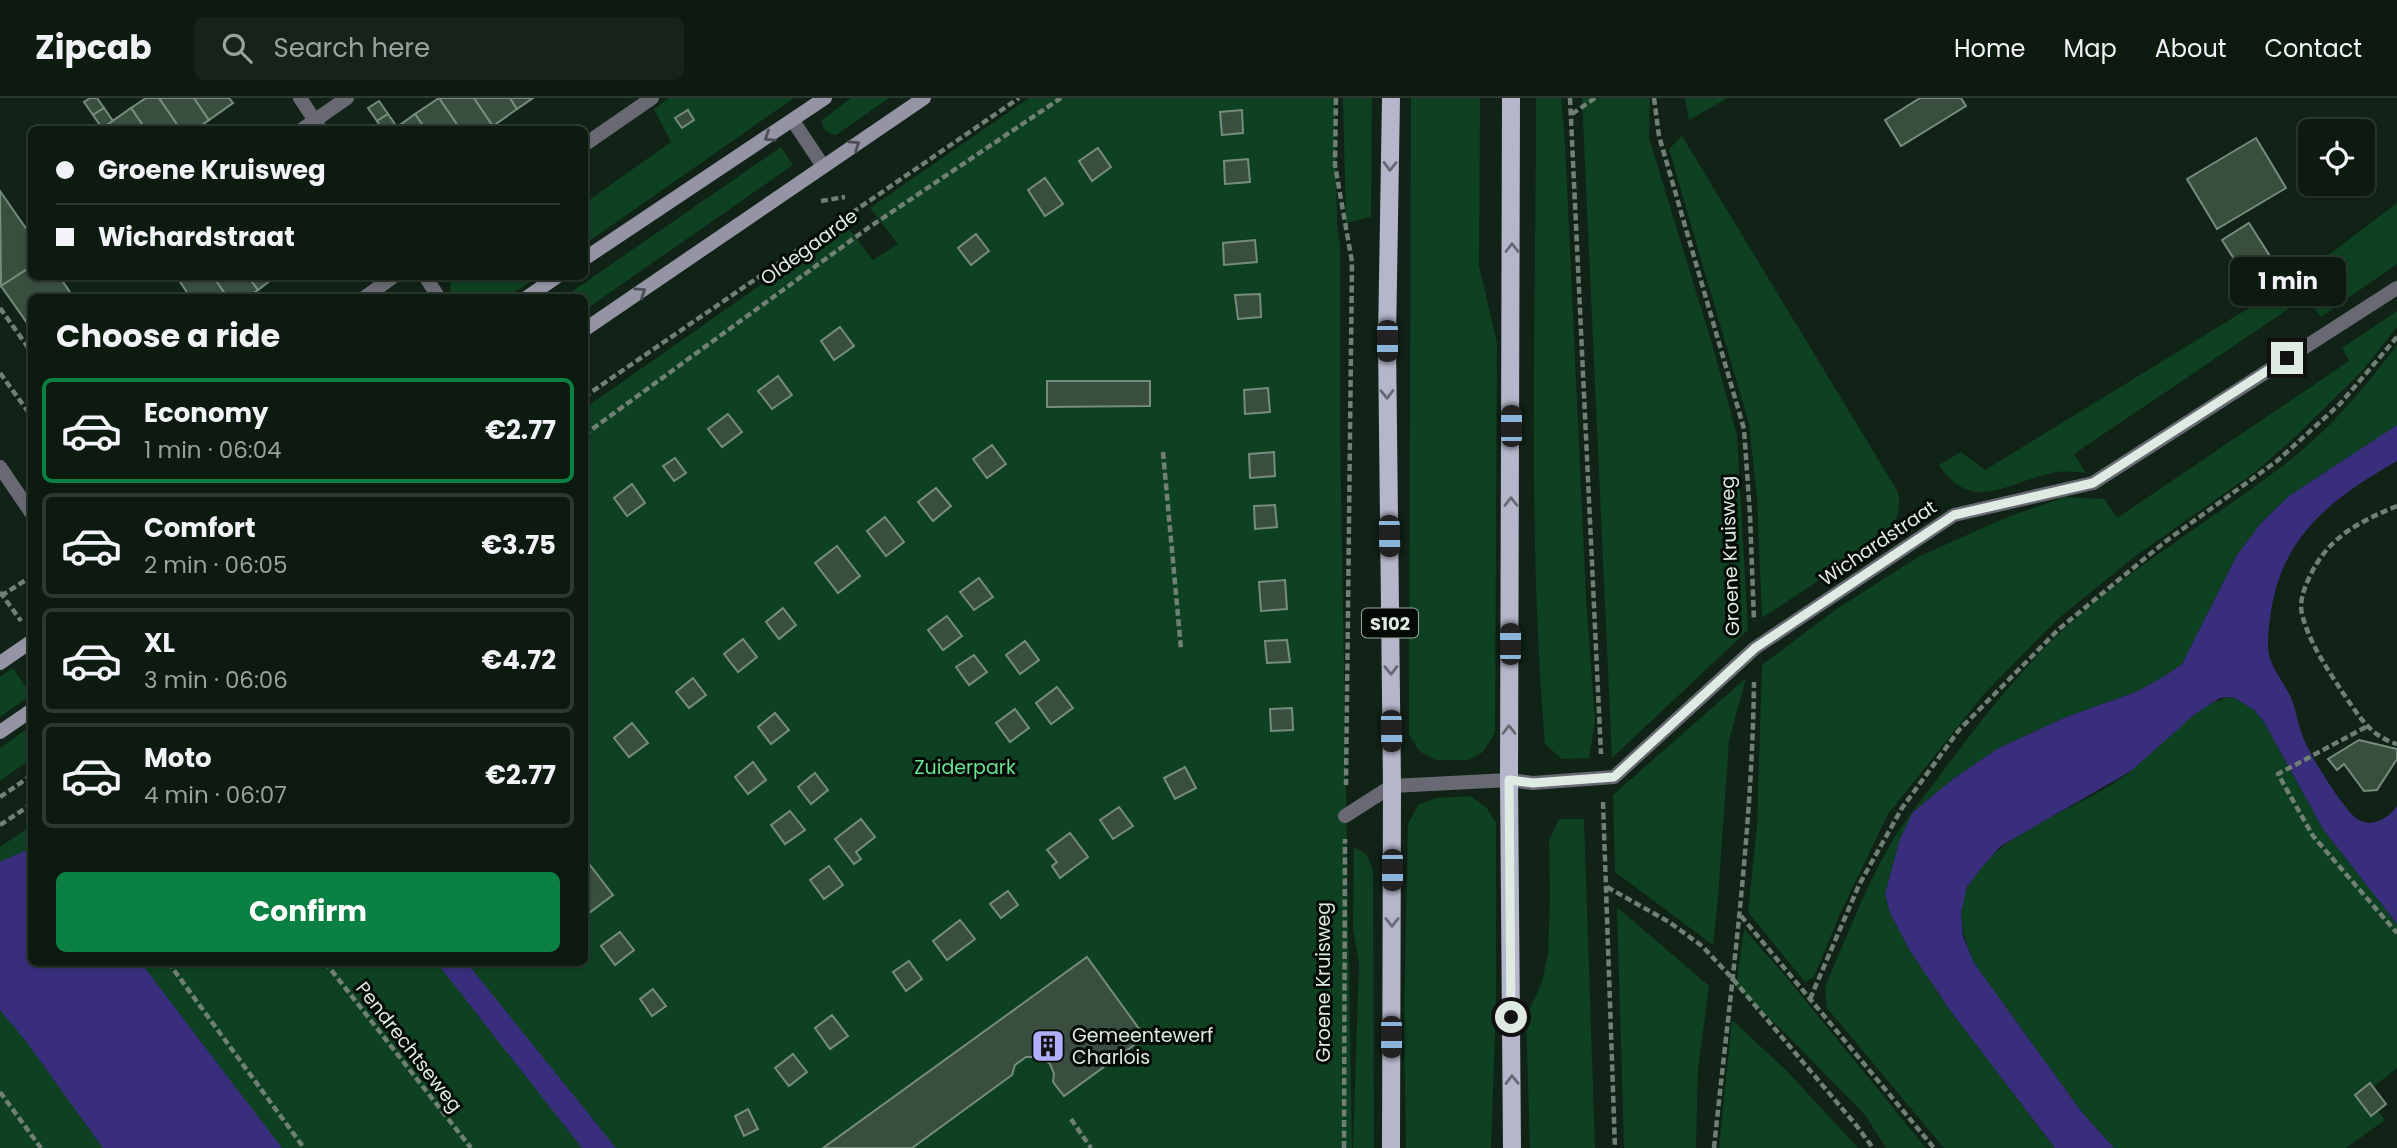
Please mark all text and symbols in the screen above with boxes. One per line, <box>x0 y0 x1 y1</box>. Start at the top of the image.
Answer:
search box <box>194 17 684 80</box>
text: Zipcab <box>35 24 152 71</box>
icon: search <box>218 29 256 67</box>
text: Search here <box>274 30 430 66</box>
text: Home <box>1954 32 2026 65</box>
text: Map <box>2064 32 2117 65</box>
text: About <box>2155 32 2226 65</box>
text: Contact <box>2264 32 2362 65</box>
map controls <box>2298 119 2375 196</box>
button: locate <box>2298 119 2375 196</box>
one-way arrow <box>764 128 777 141</box>
one-way arrow <box>847 141 860 153</box>
text: Groene Kruisweg <box>98 152 326 188</box>
one-way arrow <box>1382 161 1397 172</box>
street label: Oldegaarde <box>755 202 863 292</box>
text: Wichardstraat <box>98 219 295 255</box>
one-way arrow <box>1504 243 1520 253</box>
callout: 1 min <box>2229 257 2345 306</box>
text: 1 min <box>2258 265 2318 297</box>
one-way arrow <box>633 288 646 300</box>
text: Choose a ride <box>56 313 280 358</box>
car <box>1377 320 1398 362</box>
route end <box>2271 342 2303 374</box>
one-way arrow <box>1380 388 1395 399</box>
text: Economy <box>144 395 268 431</box>
icon: car <box>60 399 123 462</box>
car <box>1501 405 1522 447</box>
text: €2.77 <box>485 412 556 448</box>
text: 1 min · 06:04 <box>144 434 282 466</box>
street label: Groene Kruisweg <box>1714 475 1746 637</box>
street label: Wichardstraat <box>1814 494 1942 592</box>
one-way arrow <box>1503 497 1519 507</box>
text: Comfort <box>144 510 256 546</box>
icon: car <box>60 514 123 577</box>
car <box>1379 515 1400 557</box>
text: €3.75 <box>481 527 556 563</box>
text: 2 min · 06:05 <box>144 549 287 581</box>
road number: S102 <box>1362 608 1418 638</box>
car <box>1500 623 1521 665</box>
text: XL <box>144 625 175 661</box>
icon: car <box>60 629 123 692</box>
text: €4.72 <box>482 642 556 678</box>
text: 3 min · 06:06 <box>144 664 288 696</box>
one-way arrow <box>1383 665 1399 676</box>
car <box>1381 710 1402 752</box>
one-way arrow <box>1501 724 1517 735</box>
text: Moto <box>144 740 212 776</box>
icon: car <box>60 744 123 807</box>
park label: Zuiderpark <box>914 754 1016 781</box>
text: €2.77 <box>485 757 556 793</box>
text: 4 min · 06:07 <box>144 779 287 811</box>
car <box>1382 849 1403 891</box>
button: Confirm <box>56 872 560 952</box>
street label: Groene Kruisweg <box>1310 902 1337 1062</box>
one-way arrow <box>1384 917 1400 928</box>
street label: Pendrechtseweg <box>349 976 469 1118</box>
route start <box>1495 1001 1527 1033</box>
car <box>1381 1016 1402 1058</box>
place label: Gemeentewerf Charlois <box>1072 1022 1213 1071</box>
building icon: Gemeentewerf Charlois <box>1029 1027 1067 1065</box>
one-way arrow <box>1504 1074 1520 1085</box>

